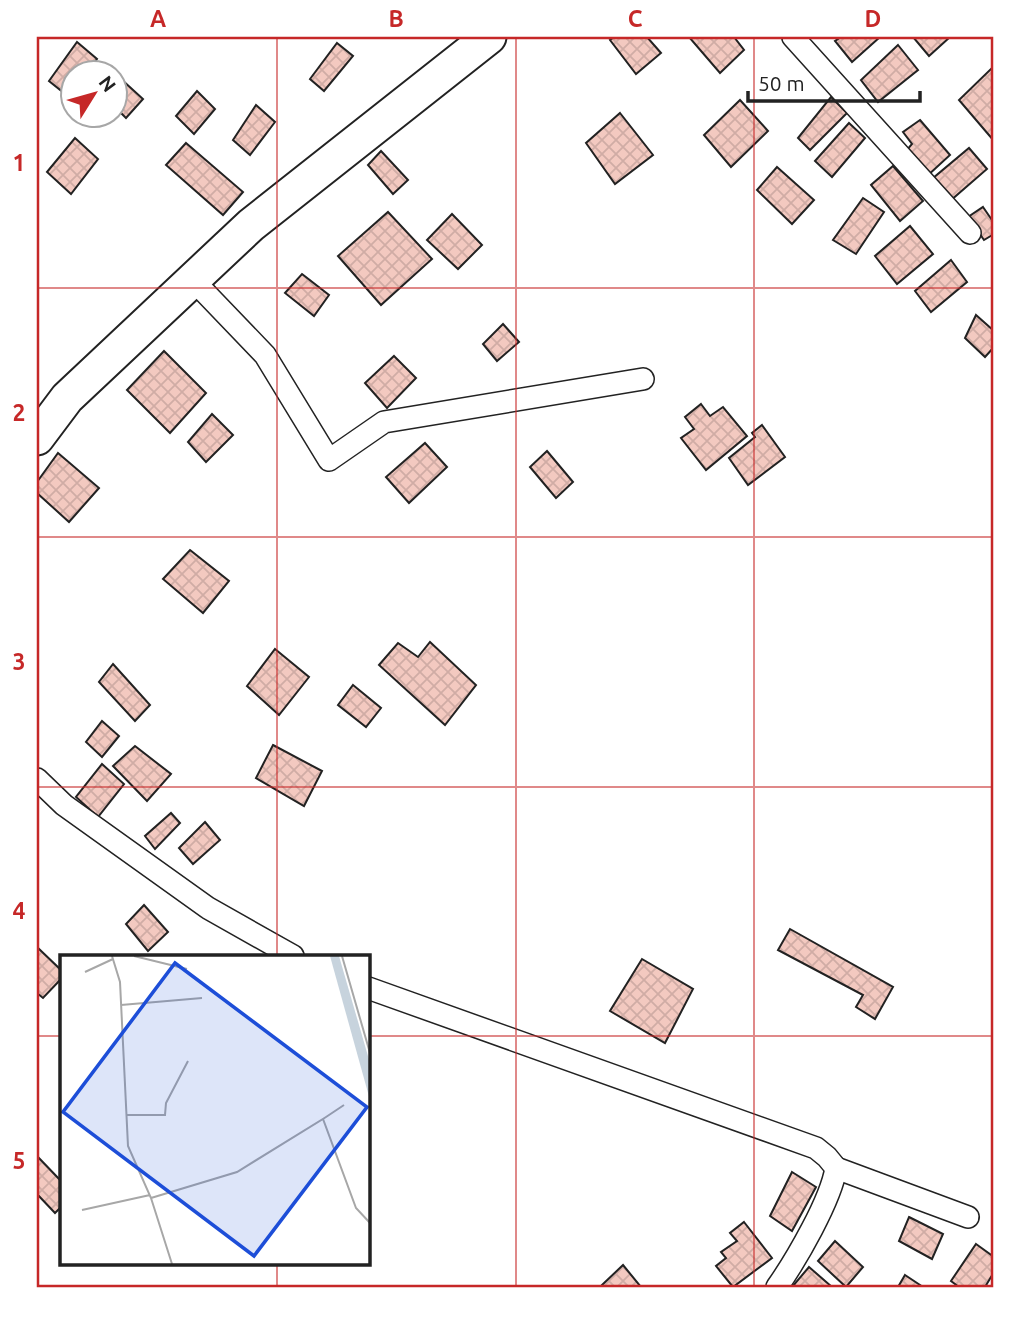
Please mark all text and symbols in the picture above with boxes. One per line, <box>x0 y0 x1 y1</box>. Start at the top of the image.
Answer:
text: A <box>150 6 166 31</box>
text: B <box>388 6 404 31</box>
text: C <box>628 6 643 31</box>
text: D <box>865 6 881 31</box>
north arrow <box>60 60 130 130</box>
scale bar <box>748 60 919 104</box>
text: N <box>95 71 121 96</box>
text: 50 m <box>758 71 805 95</box>
text: 1 <box>13 150 25 175</box>
text: 2 <box>13 400 25 425</box>
text: 3 <box>13 649 25 674</box>
text: 4 <box>13 898 26 923</box>
inset map <box>60 955 369 1264</box>
text: 5 <box>13 1148 25 1173</box>

